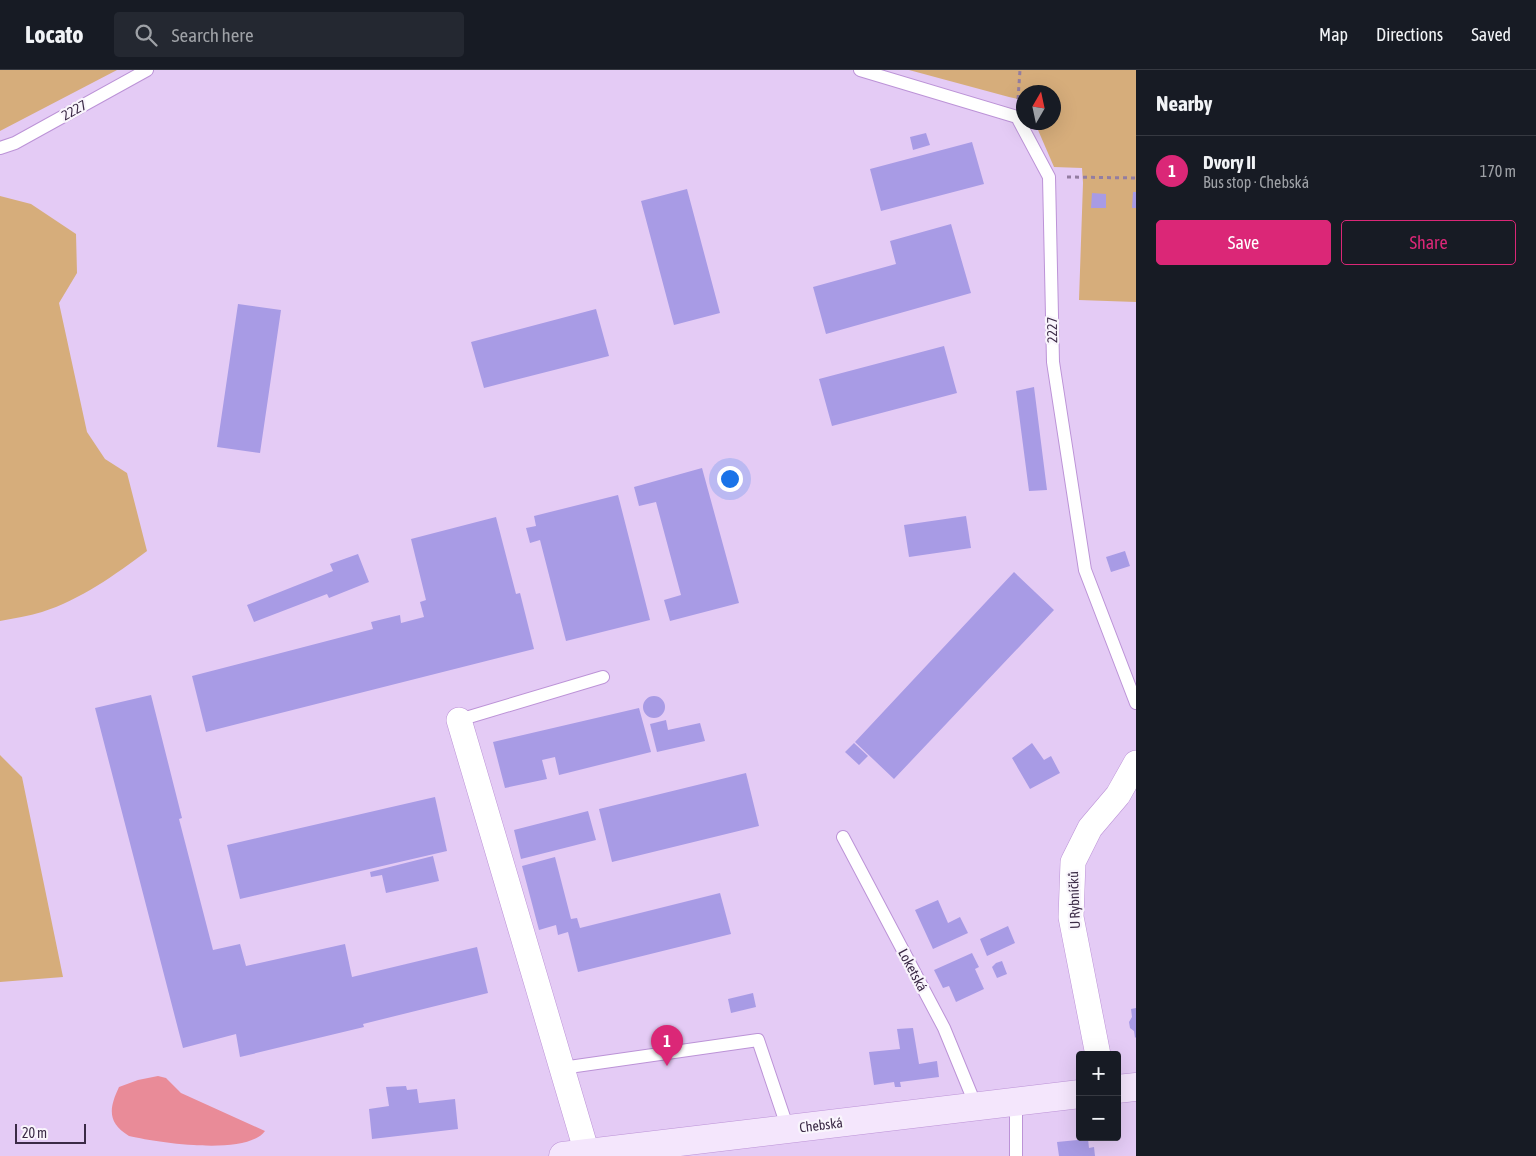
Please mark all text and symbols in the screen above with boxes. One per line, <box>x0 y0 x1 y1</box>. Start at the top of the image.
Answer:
search box <box>114 12 464 57</box>
text: Locato <box>25 21 84 48</box>
icon: search <box>132 21 160 49</box>
text: Search here <box>172 24 254 46</box>
text: Map <box>1319 24 1348 45</box>
text: Directions <box>1376 24 1443 45</box>
text: Saved <box>1471 24 1511 45</box>
north arrow <box>1016 85 1061 130</box>
text: Nearby <box>1156 91 1212 115</box>
street label: 2227 <box>59 97 89 123</box>
text: Dvory II <box>1203 151 1256 173</box>
text: 1 <box>1168 162 1176 180</box>
text: 170 m <box>1480 162 1516 180</box>
text: Bus stop · Chebská <box>1203 173 1309 191</box>
button: Save <box>1156 220 1331 265</box>
button: Share <box>1341 220 1516 265</box>
street label: 2227 <box>1044 317 1060 343</box>
your location <box>717 466 743 492</box>
street label: U Rybníčků <box>1065 871 1083 929</box>
street label: Loketská <box>895 946 931 994</box>
pin: 1 <box>651 1025 683 1066</box>
map controls <box>1076 1051 1121 1141</box>
button: + <box>1076 1051 1121 1096</box>
button: − <box>1076 1096 1121 1141</box>
street label: Chebská <box>798 1114 844 1136</box>
scale bar <box>15 1121 86 1144</box>
text: 20 m <box>22 1125 47 1141</box>

